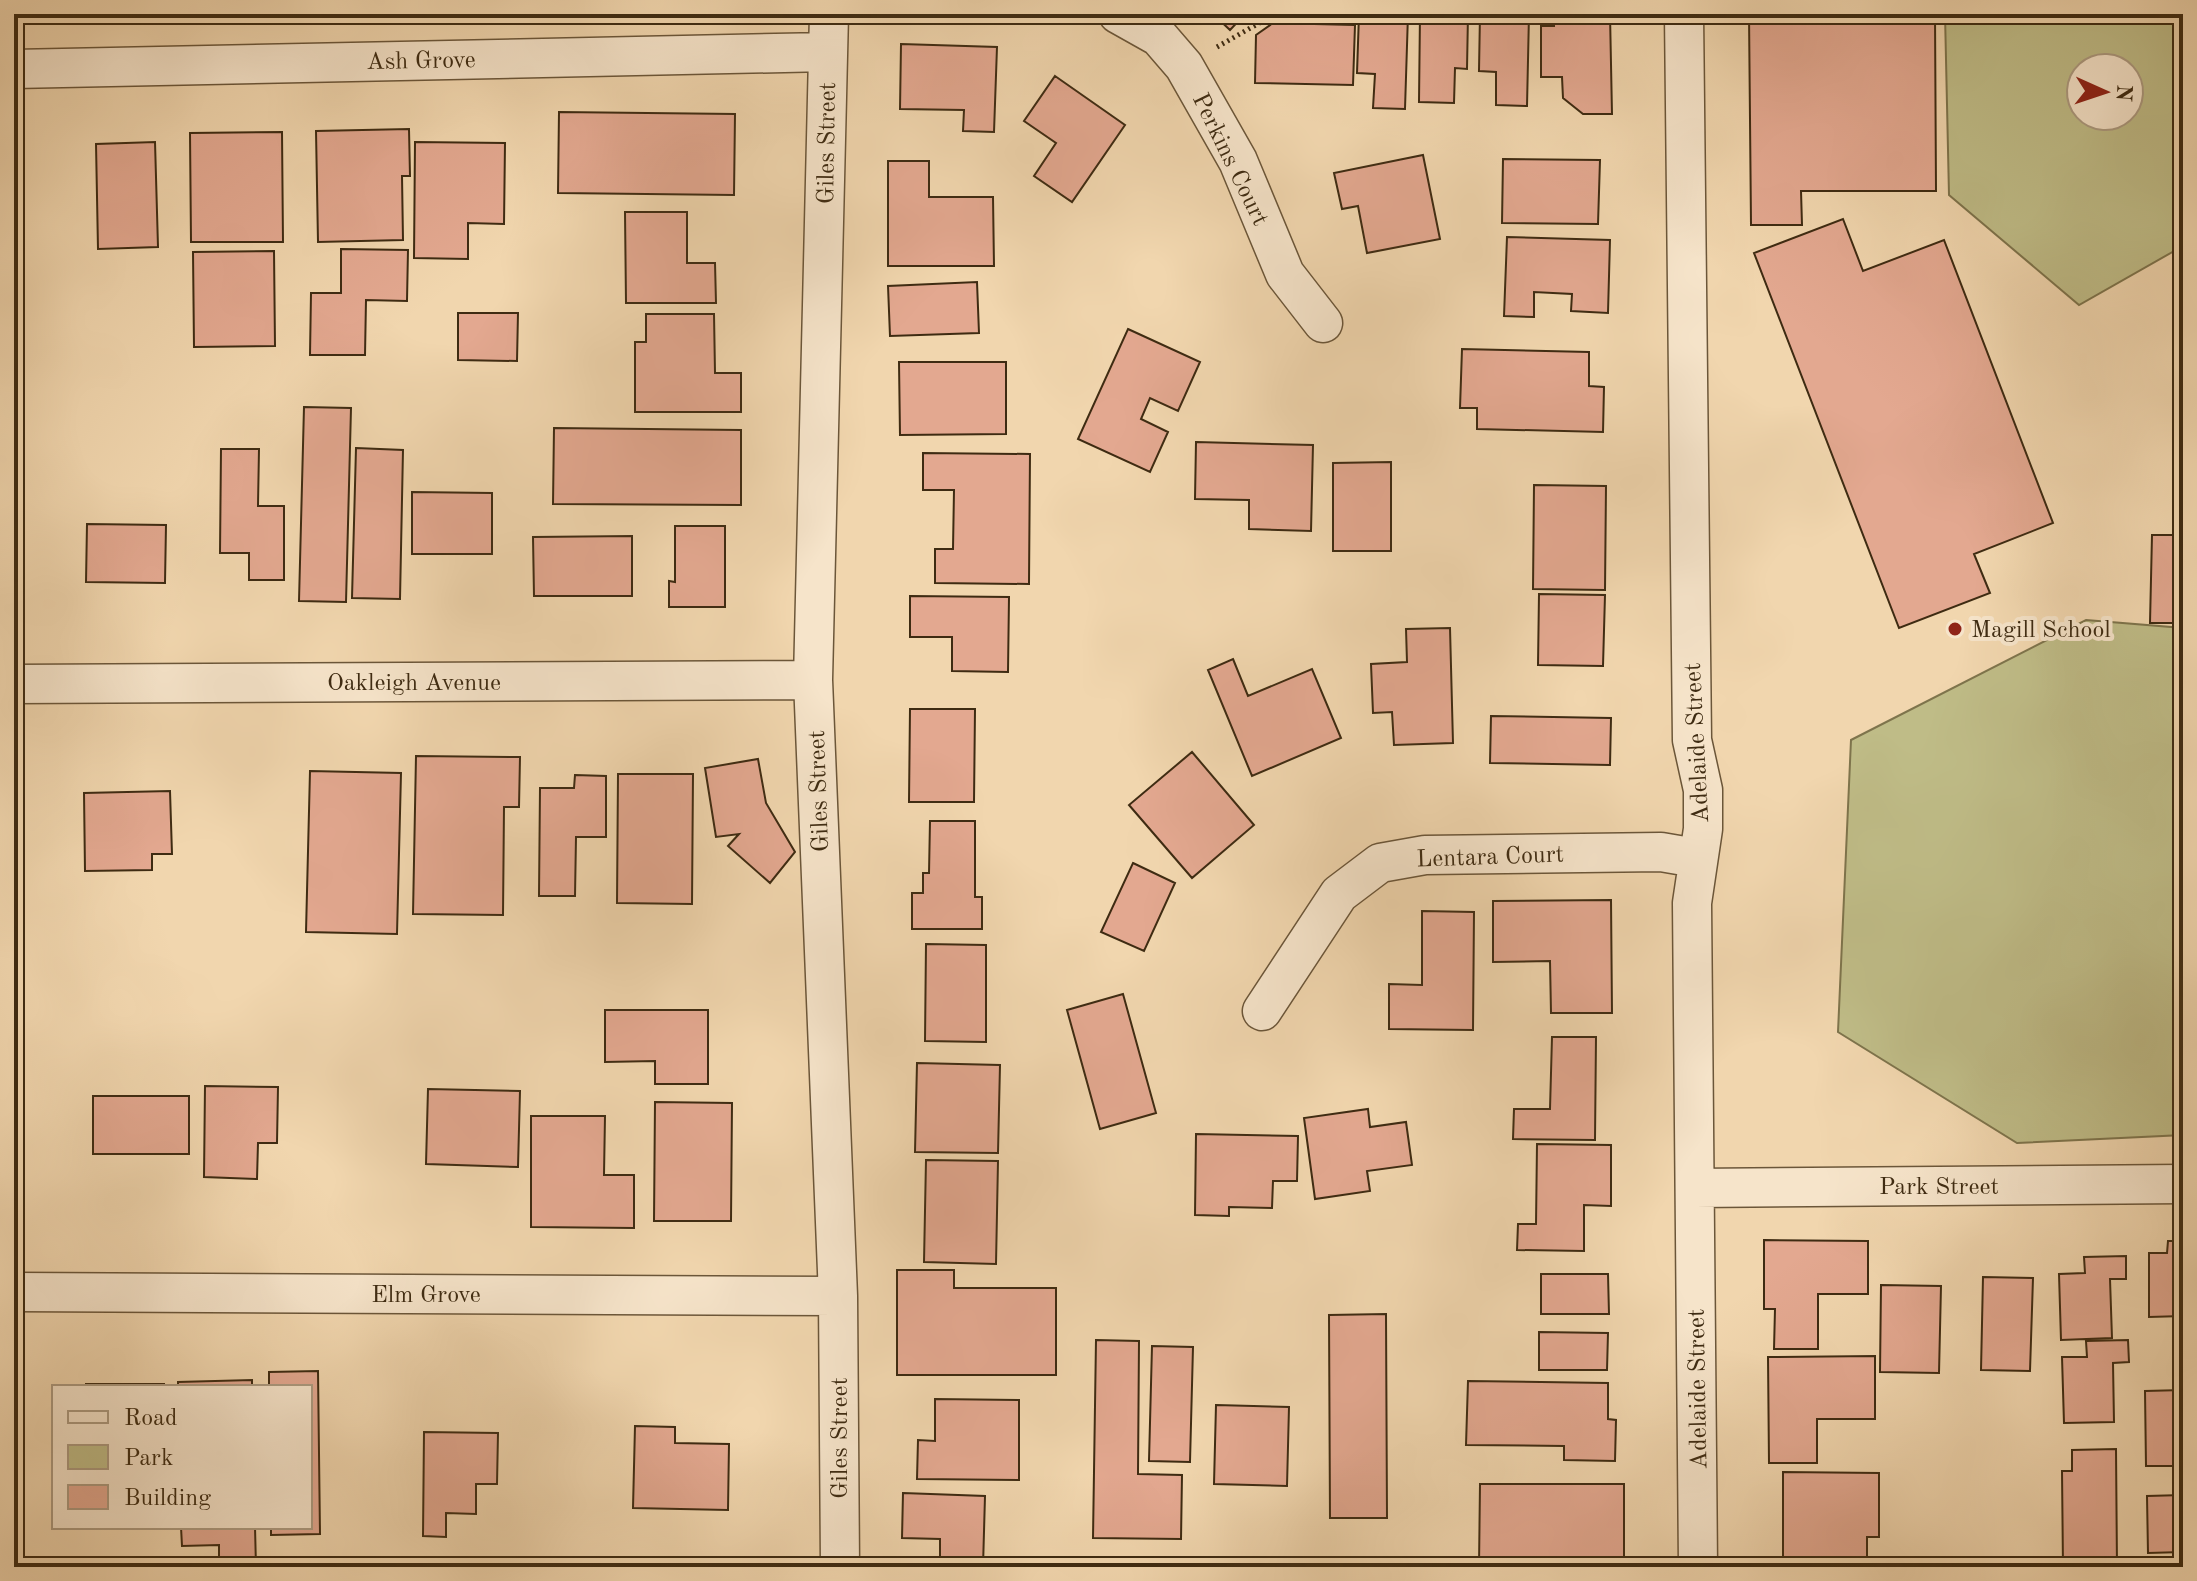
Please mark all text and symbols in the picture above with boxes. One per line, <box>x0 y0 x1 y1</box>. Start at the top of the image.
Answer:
street label: Ash Grove <box>366 49 476 75</box>
north arrow <box>2065 52 2145 132</box>
street label: Giles Street <box>815 82 841 204</box>
text: N <box>2112 84 2134 102</box>
street label: Perkins Court <box>1187 90 1272 230</box>
place label: Magill School <box>1971 619 2111 643</box>
marker: Magill School <box>1946 620 1964 638</box>
street label: Adelaide Street <box>1682 662 1714 824</box>
street label: Oakleigh Avenue <box>327 672 501 696</box>
street label: Giles Street <box>806 730 834 852</box>
street label: Lentara Court <box>1416 843 1564 873</box>
street label: Park Street <box>1879 1176 1999 1200</box>
street label: Elm Grove <box>371 1284 481 1308</box>
street label: Adelaide Street <box>1686 1308 1712 1469</box>
street label: Giles Street <box>829 1377 853 1499</box>
legend <box>52 1385 312 1529</box>
text: Road <box>124 1407 177 1431</box>
text: Park <box>124 1447 173 1471</box>
text: Building <box>124 1487 211 1511</box>

